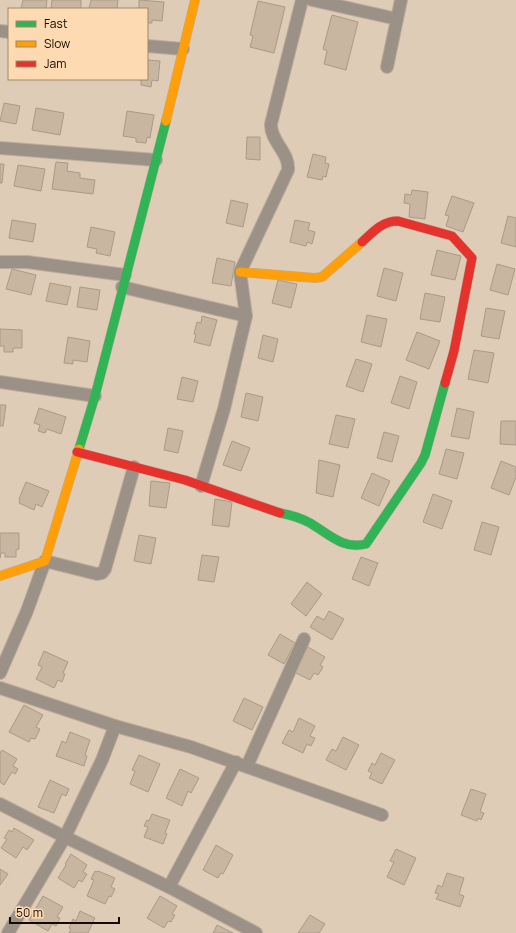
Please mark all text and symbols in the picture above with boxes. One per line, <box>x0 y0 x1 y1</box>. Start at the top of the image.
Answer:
legend <box>8 8 148 80</box>
text: Fast <box>44 15 68 32</box>
text: Slow <box>44 35 70 52</box>
text: Jam <box>44 55 66 72</box>
scale bar <box>10 899 119 925</box>
text: 50 m <box>16 904 43 921</box>

